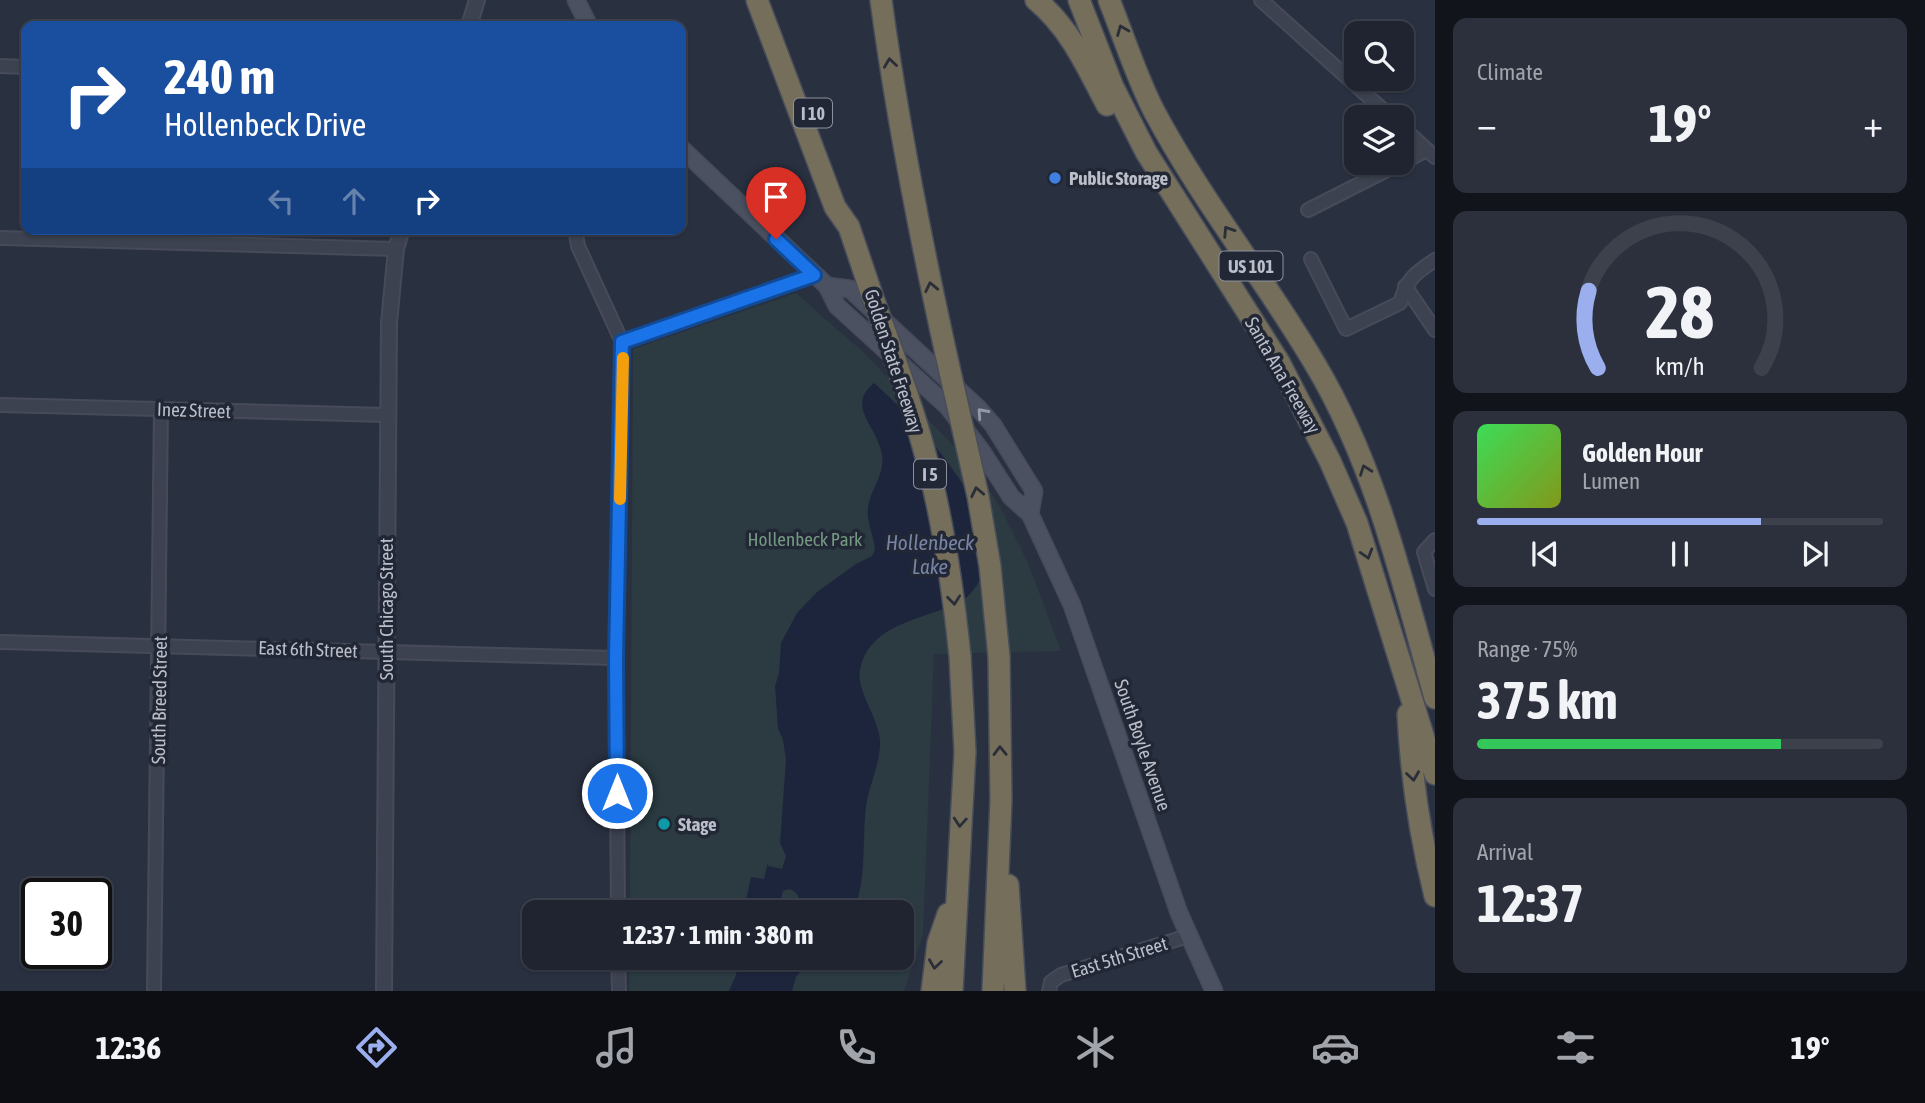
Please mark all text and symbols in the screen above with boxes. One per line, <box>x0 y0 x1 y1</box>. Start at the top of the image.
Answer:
map controls <box>1344 21 1414 175</box>
button: search <box>1344 21 1414 91</box>
one-way arrow <box>1116 25 1130 37</box>
text: 240 m <box>164 48 275 104</box>
icon: right <box>49 49 140 140</box>
one-way arrow <box>882 58 897 69</box>
text: Climate <box>1477 59 1543 85</box>
text: 19° <box>1648 93 1712 153</box>
road number: I 10 <box>794 98 832 128</box>
text: − <box>1477 102 1497 145</box>
text: + <box>1863 102 1883 145</box>
button: layers <box>1344 105 1414 175</box>
text: Hollenbeck Drive <box>164 106 366 143</box>
pin <box>746 167 806 239</box>
place label: Public Storage <box>1069 167 1169 189</box>
marker: Public Storage <box>1047 170 1063 186</box>
icon: arrive <box>757 178 795 216</box>
icon: left <box>262 182 300 220</box>
icon: ahead <box>335 182 373 220</box>
icon: right <box>408 182 446 220</box>
one-way arrow <box>1223 225 1236 238</box>
road number: US 101 <box>1220 252 1282 280</box>
text: 28 <box>1646 271 1714 354</box>
one-way arrow <box>925 281 940 293</box>
street label: Golden State Freeway <box>860 286 928 436</box>
street label: Santa Ana Freeway <box>1241 313 1325 437</box>
text: km/h <box>1655 352 1705 380</box>
street label: Inez Street <box>157 398 231 422</box>
one-way arrow <box>978 408 990 421</box>
text: Golden Hour <box>1582 438 1702 468</box>
road number: I 5 <box>914 460 946 488</box>
one-way arrow <box>1359 464 1373 476</box>
text: Lumen <box>1582 468 1640 494</box>
one-way arrow <box>970 486 985 498</box>
park label: Hollenbeck Park <box>748 528 863 550</box>
water label: Hollenbeck Lake <box>886 530 975 578</box>
icon: previous <box>1526 535 1564 573</box>
icon: pause <box>1661 535 1699 573</box>
icon: next <box>1796 535 1834 573</box>
street label: South Chicago Street <box>375 538 397 680</box>
one-way arrow <box>1358 548 1373 560</box>
one-way arrow <box>946 595 961 606</box>
street label: South Breed Street <box>147 636 171 764</box>
street label: East 6th Street <box>258 636 358 662</box>
text: Range · 75% <box>1477 636 1577 662</box>
text: 375 km <box>1477 670 1618 730</box>
street label: South Boyle Avenue <box>1110 676 1176 814</box>
one-way arrow <box>993 746 1008 757</box>
position arrow <box>580 756 654 830</box>
one-way arrow <box>1405 770 1420 782</box>
place label: Stage <box>678 813 717 835</box>
marker: Stage <box>656 816 672 832</box>
one-way arrow <box>953 817 968 828</box>
text: Arrival <box>1477 839 1533 865</box>
text: 12:37 <box>1477 873 1584 933</box>
speed limit sign: 30 <box>21 878 112 969</box>
text: 12:37 · 1 min · 380 m <box>623 920 813 950</box>
street label: East 5th Street <box>1068 932 1170 982</box>
one-way arrow <box>928 959 943 970</box>
icon: directions <box>352 1023 401 1072</box>
icon: music <box>592 1023 641 1072</box>
icon: phone <box>832 1023 881 1072</box>
icon: climate <box>1071 1023 1120 1072</box>
icon: car <box>1311 1023 1360 1072</box>
icon: filters <box>1551 1023 1600 1072</box>
text: 12:36 <box>95 1029 161 1066</box>
text: 19° <box>1791 1029 1830 1066</box>

